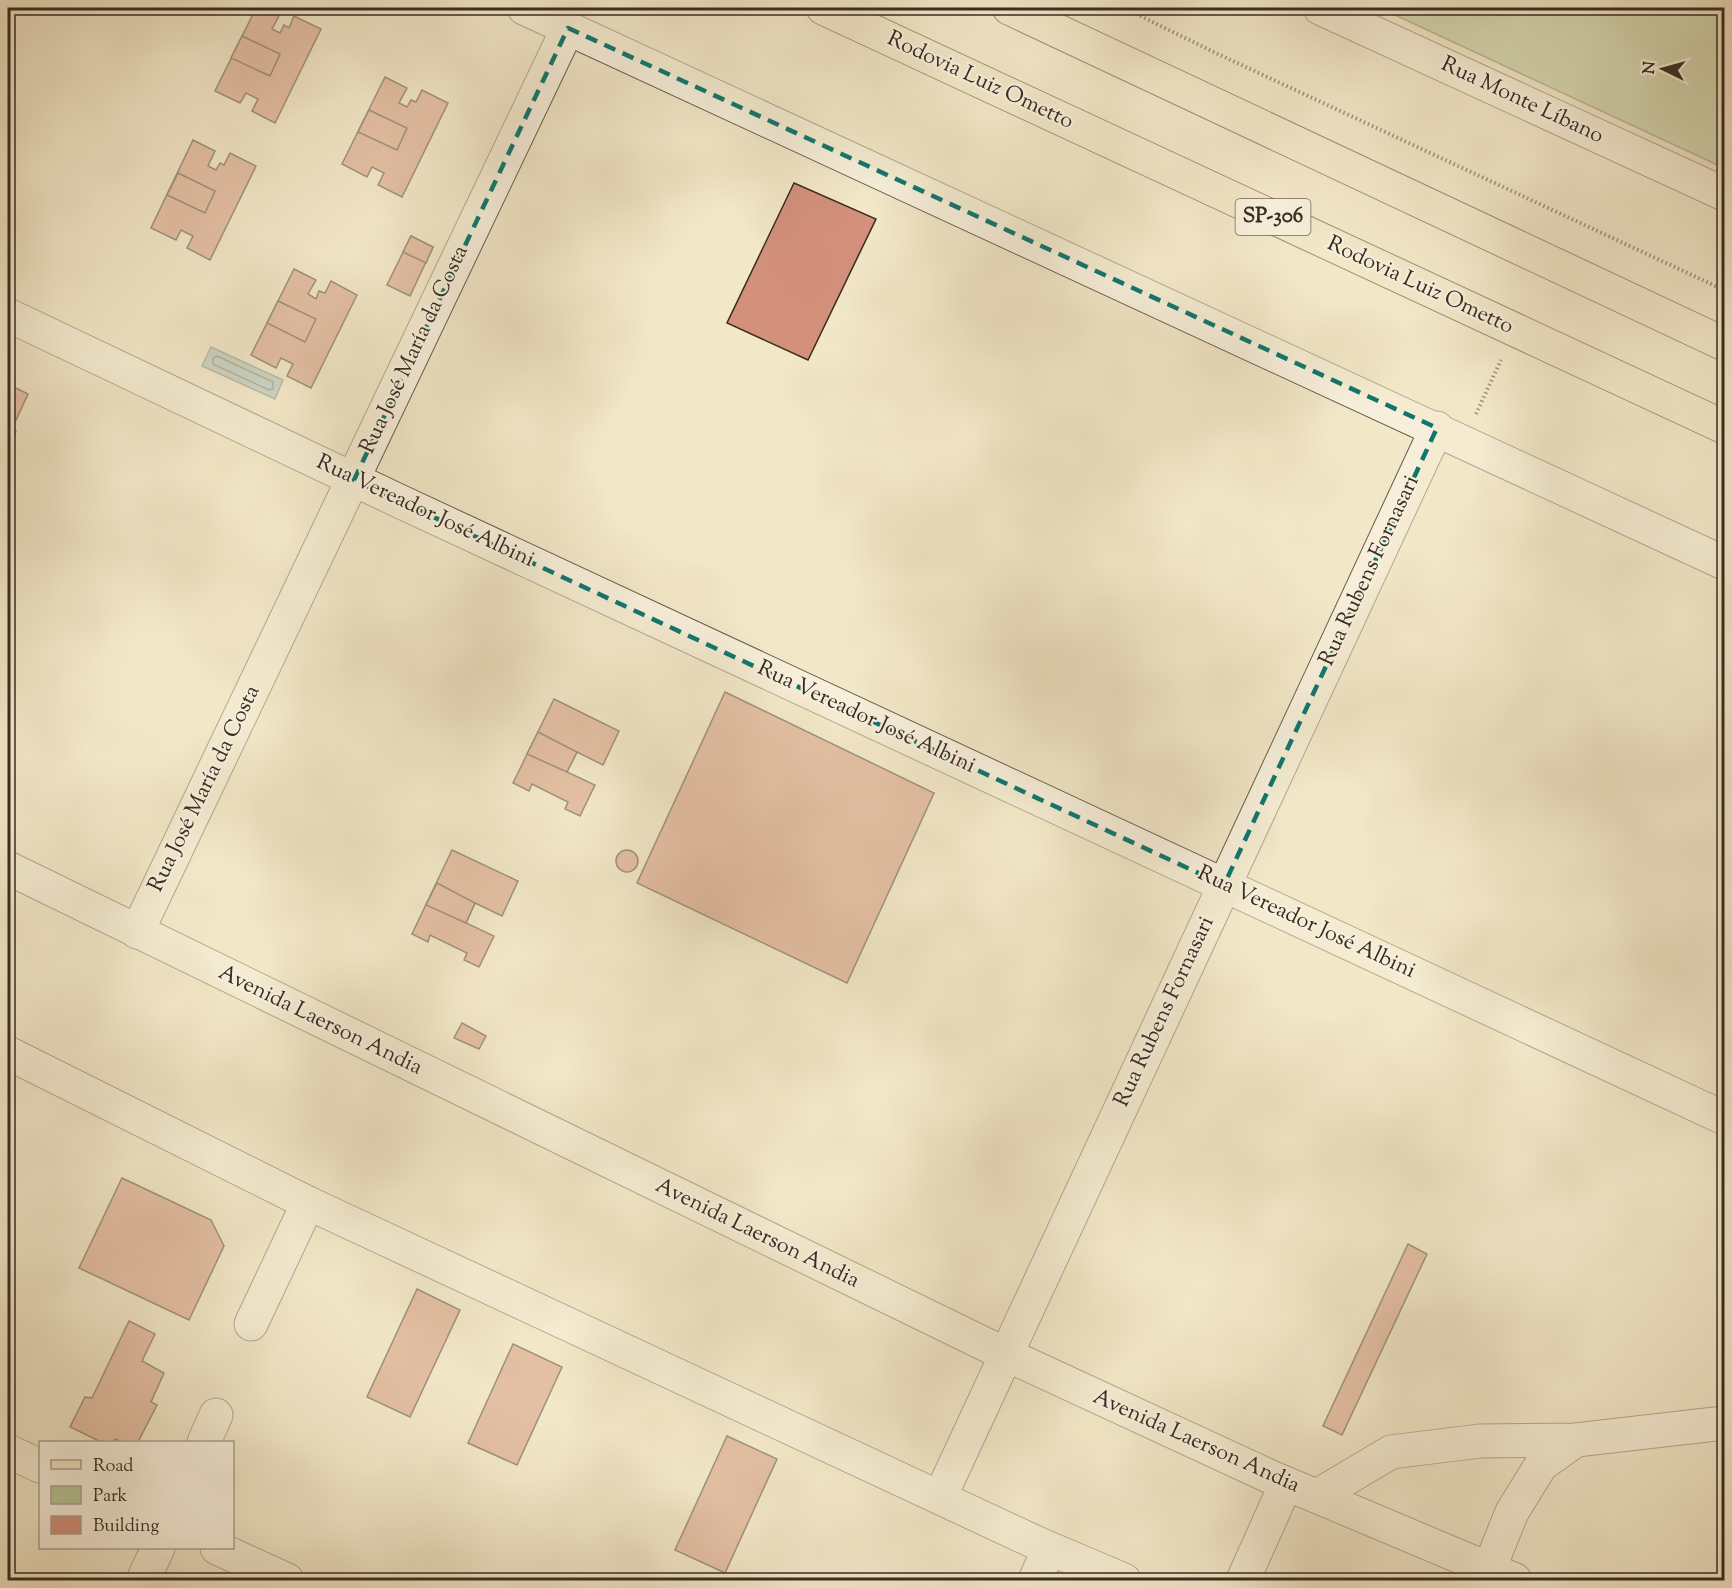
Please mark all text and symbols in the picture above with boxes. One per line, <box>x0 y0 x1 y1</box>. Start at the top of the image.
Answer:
street label: Rodovia Luiz Ometto <box>881 24 1079 138</box>
north arrow <box>1633 39 1693 99</box>
street label: Rua Monte Líbano <box>1435 49 1609 153</box>
text: N <box>1639 60 1663 75</box>
road number: SP-306 <box>1236 199 1310 235</box>
street label: Rodovia Luiz Ometto <box>1321 229 1519 343</box>
street label: Rua José María da Costa <box>353 240 477 460</box>
street label: Rua Vereador José Albini <box>311 447 539 577</box>
street label: Rua Rubens Fornasari <box>1312 470 1428 672</box>
street label: Rua Vereador José Albini <box>752 653 980 783</box>
street label: Rua José María da Costa <box>141 680 269 898</box>
street label: Rua Vereador José Albini <box>1192 858 1420 988</box>
street label: Rua Rubens Fornasari <box>1107 911 1223 1113</box>
street label: Avenida Laerson Andia <box>212 958 428 1084</box>
street label: Avenida Laerson Andia <box>649 1171 865 1297</box>
street label: Avenida Laerson Andia <box>1087 1382 1305 1502</box>
legend <box>39 1441 234 1549</box>
text: Road <box>93 1454 133 1480</box>
text: Park <box>93 1484 128 1510</box>
text: Building <box>93 1514 159 1540</box>

